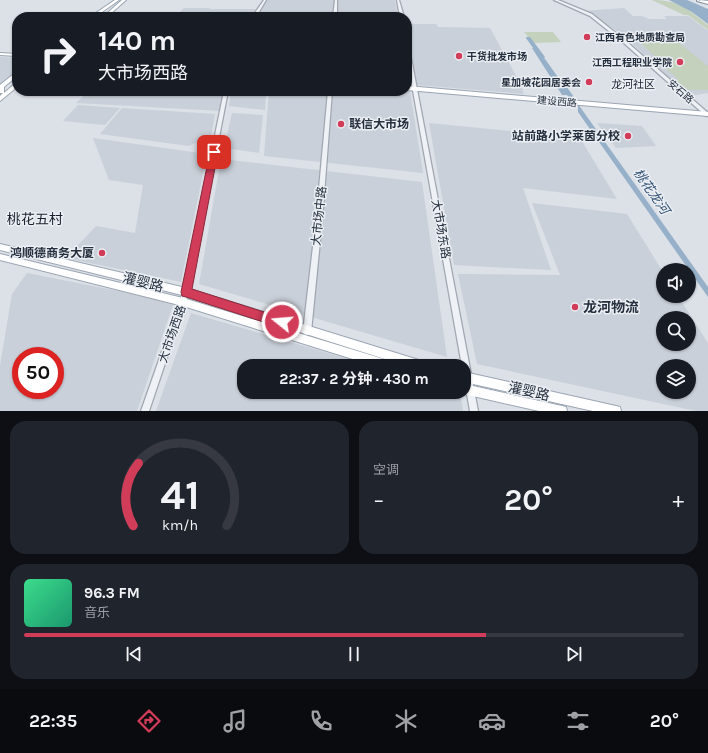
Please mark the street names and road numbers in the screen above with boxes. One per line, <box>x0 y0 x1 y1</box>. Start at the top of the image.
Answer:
street label: 安石路 <box>665 77 696 106</box>
street label: 建设西路 <box>536 94 577 110</box>
street label: 大市场中路 <box>309 185 329 247</box>
street label: 大市场东路 <box>429 198 453 260</box>
street label: 灌婴路 <box>120 269 165 296</box>
street label: 大市场西路 <box>156 303 188 365</box>
street label: 灌婴路 <box>507 378 551 404</box>

